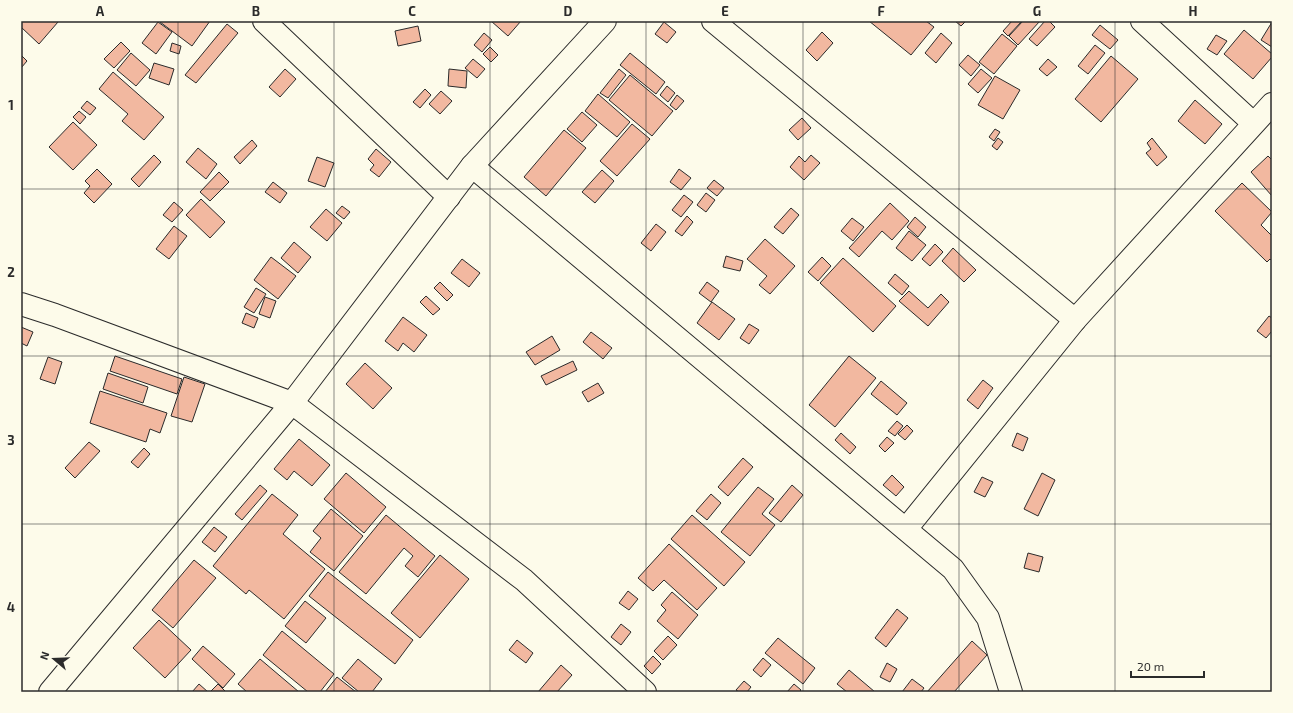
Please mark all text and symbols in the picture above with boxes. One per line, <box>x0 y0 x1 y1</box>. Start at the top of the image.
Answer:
text: A <box>96 3 105 19</box>
text: B <box>252 3 260 19</box>
text: C <box>408 3 416 19</box>
text: D <box>564 3 573 19</box>
text: E <box>721 3 729 19</box>
text: F <box>877 3 885 19</box>
text: G <box>1033 3 1041 19</box>
text: H <box>1189 3 1198 19</box>
text: 1 <box>8 97 14 113</box>
text: 2 <box>7 264 15 280</box>
text: 3 <box>7 432 15 448</box>
text: 4 <box>7 599 15 615</box>
north arrow <box>34 639 74 679</box>
text: N <box>37 650 52 661</box>
scale bar <box>1131 653 1204 679</box>
text: 20 m <box>1137 659 1164 673</box>

